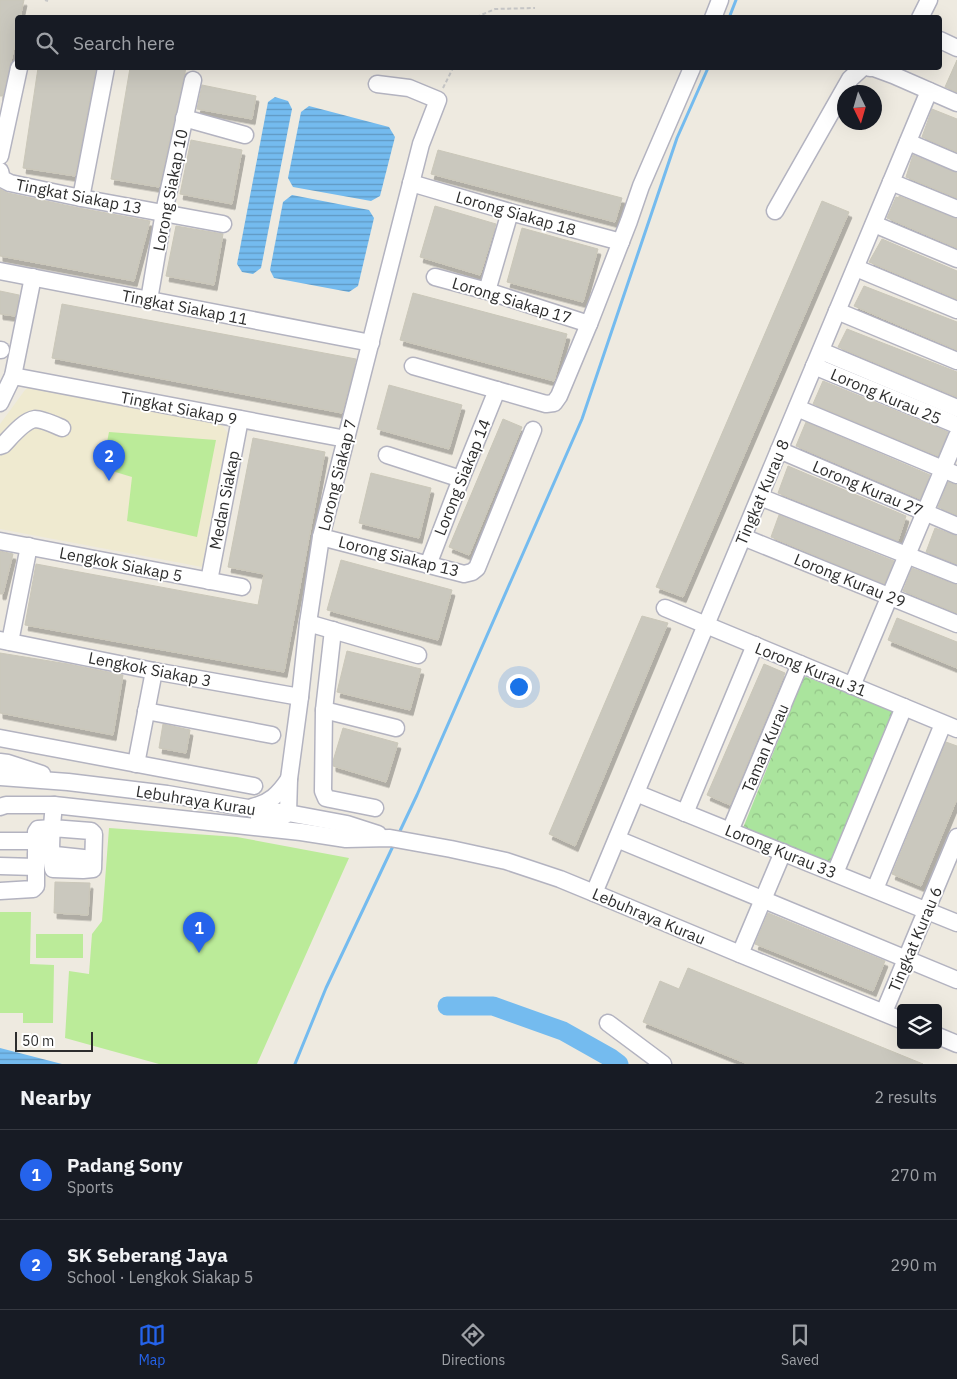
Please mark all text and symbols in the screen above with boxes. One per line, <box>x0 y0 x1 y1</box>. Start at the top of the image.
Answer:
search box <box>15 15 942 70</box>
icon: search <box>33 29 61 57</box>
text: Search here <box>73 31 175 55</box>
north arrow <box>837 85 882 130</box>
street label: Lorong Siakap 10 <box>148 127 192 253</box>
street label: Tingkat Siakap 13 <box>14 174 144 218</box>
street label: Lorong Siakap 18 <box>454 186 578 240</box>
street label: Lorong Siakap 17 <box>450 272 574 328</box>
street label: Tingkat Siakap 11 <box>120 285 250 329</box>
street label: Lorong Kurau 25 <box>828 364 944 428</box>
street label: Tingkat Siakap 9 <box>119 387 239 429</box>
street label: Lorong Siakap 14 <box>430 416 494 538</box>
street label: Lorong Siakap 7 <box>313 417 361 533</box>
street label: Tingkat Kurau 8 <box>731 436 793 548</box>
pin: 2 <box>93 440 125 481</box>
street label: Medan Siakap <box>205 449 243 551</box>
street label: Lorong Kurau 27 <box>810 456 926 520</box>
street label: Lorong Siakap 13 <box>336 531 462 581</box>
street label: Lengkok Siakap 5 <box>58 542 184 586</box>
street label: Lorong Kurau 29 <box>791 549 909 611</box>
street label: Lorong Kurau 31 <box>752 638 870 700</box>
street label: Lengkok Siakap 3 <box>87 647 213 691</box>
your location <box>506 674 532 700</box>
street label: Taman Kurau <box>737 701 793 795</box>
street label: Lebuhraya Kurau <box>135 781 257 819</box>
street label: Lorong Kurau 33 <box>722 820 840 882</box>
street label: Lebuhraya Kurau <box>589 883 709 949</box>
street label: Tingkat Kurau 6 <box>884 883 946 995</box>
pin: 1 <box>183 912 215 953</box>
map controls <box>897 1004 942 1049</box>
button: layers <box>897 1004 942 1049</box>
scale bar <box>15 1029 92 1052</box>
text: 50 m <box>22 1032 54 1050</box>
text: Nearby <box>20 1083 91 1111</box>
text: 2 results <box>874 1087 937 1107</box>
text: Padang Sony <box>67 1153 183 1177</box>
text: 1 <box>31 1165 41 1185</box>
text: 270 m <box>890 1165 937 1185</box>
text: Sports <box>67 1177 114 1197</box>
text: SK Seberang Jaya <box>67 1243 228 1267</box>
text: 2 <box>31 1255 41 1275</box>
text: 290 m <box>890 1255 937 1275</box>
text: School · Lengkok Siakap 5 <box>67 1267 253 1287</box>
tab: Map <box>138 1321 166 1369</box>
tab: Directions <box>442 1321 505 1369</box>
tab: Saved <box>781 1321 819 1369</box>

